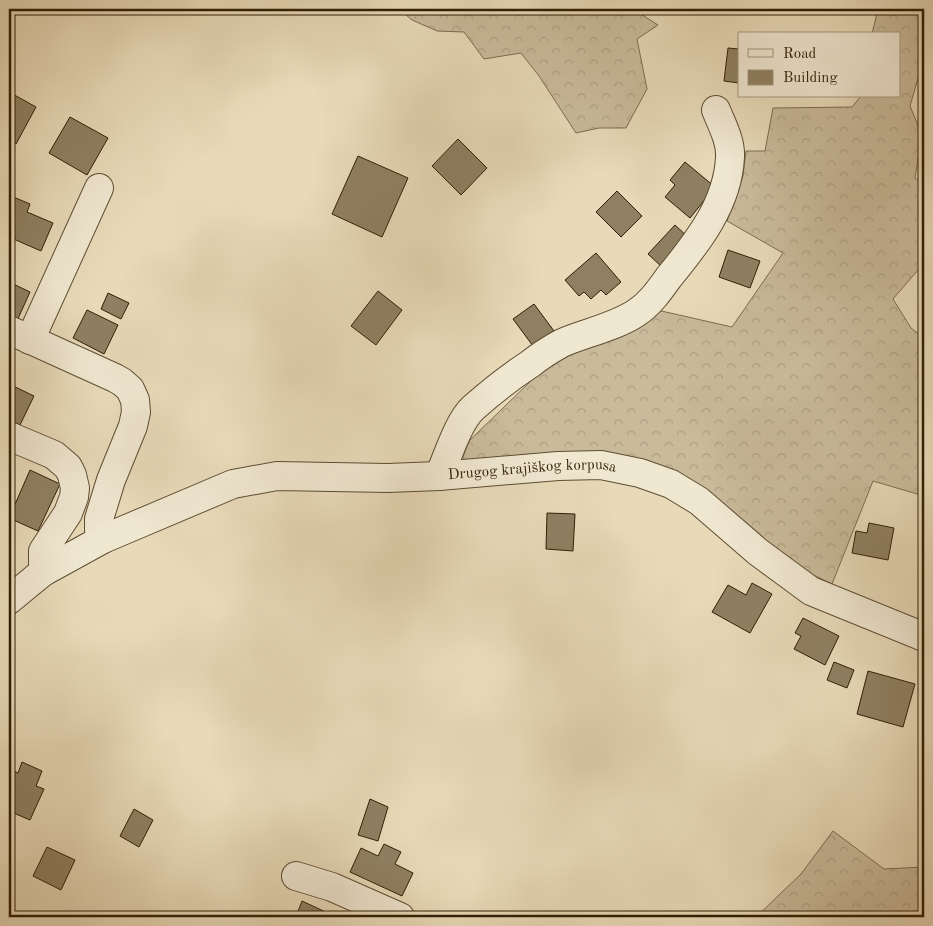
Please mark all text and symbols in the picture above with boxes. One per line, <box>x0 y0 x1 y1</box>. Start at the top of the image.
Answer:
legend <box>738 32 900 98</box>
text: Road <box>783 47 817 62</box>
text: Building <box>783 71 838 86</box>
street label: Drugog krajiškog korpusa <box>447 457 618 483</box>

